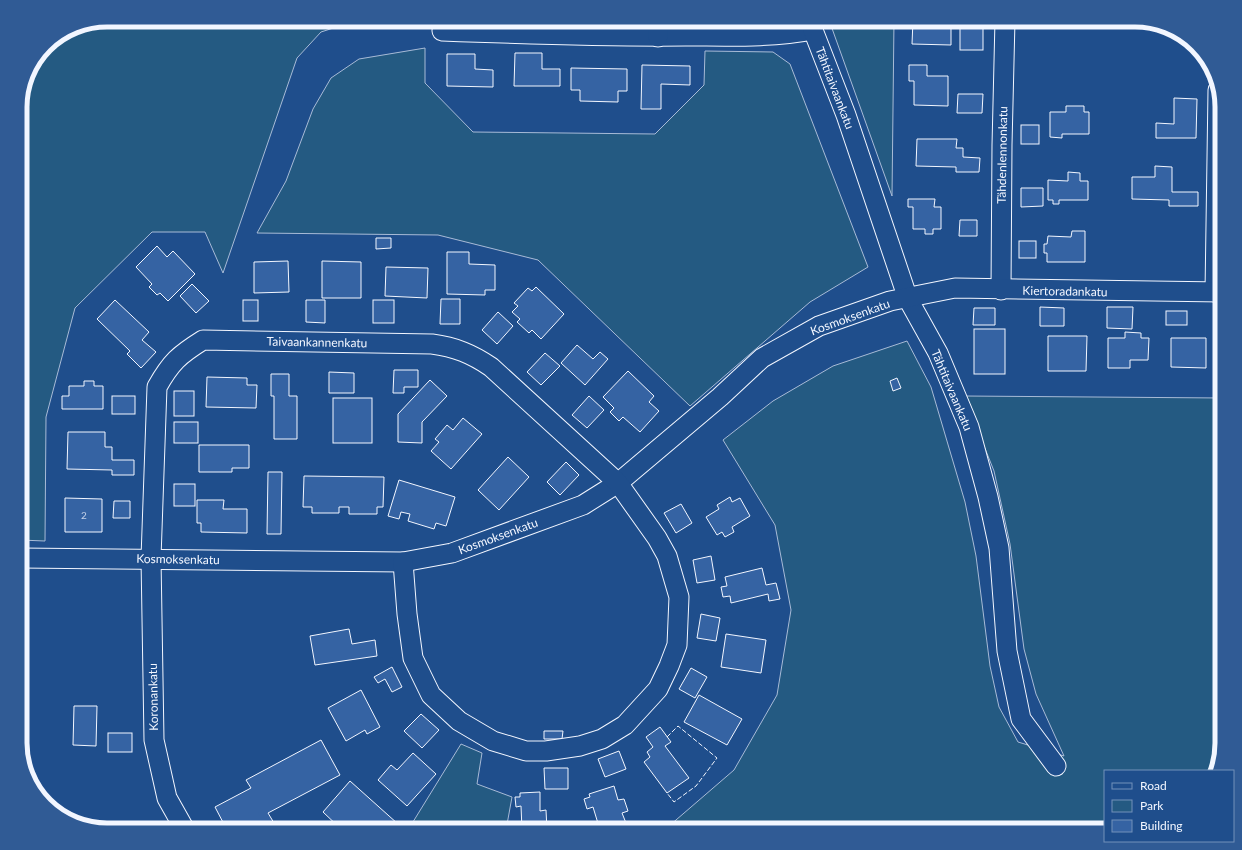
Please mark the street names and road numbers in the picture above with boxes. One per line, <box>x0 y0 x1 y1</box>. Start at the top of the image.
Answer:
street label: Tähtitaivaankatu <box>812 45 858 131</box>
street label: Tähdenlennonkatu <box>994 106 1010 204</box>
street label: Kiertoradankatu <box>1022 283 1108 299</box>
street label: Kosmoksenkatu <box>808 296 892 338</box>
street label: Taivaankannenkatu <box>267 334 367 350</box>
street label: Tähtitaivaankatu <box>928 347 976 433</box>
street label: Kosmoksenkatu <box>456 515 540 557</box>
street label: Kosmoksenkatu <box>136 551 220 567</box>
street label: Koronankatu <box>145 663 161 731</box>

